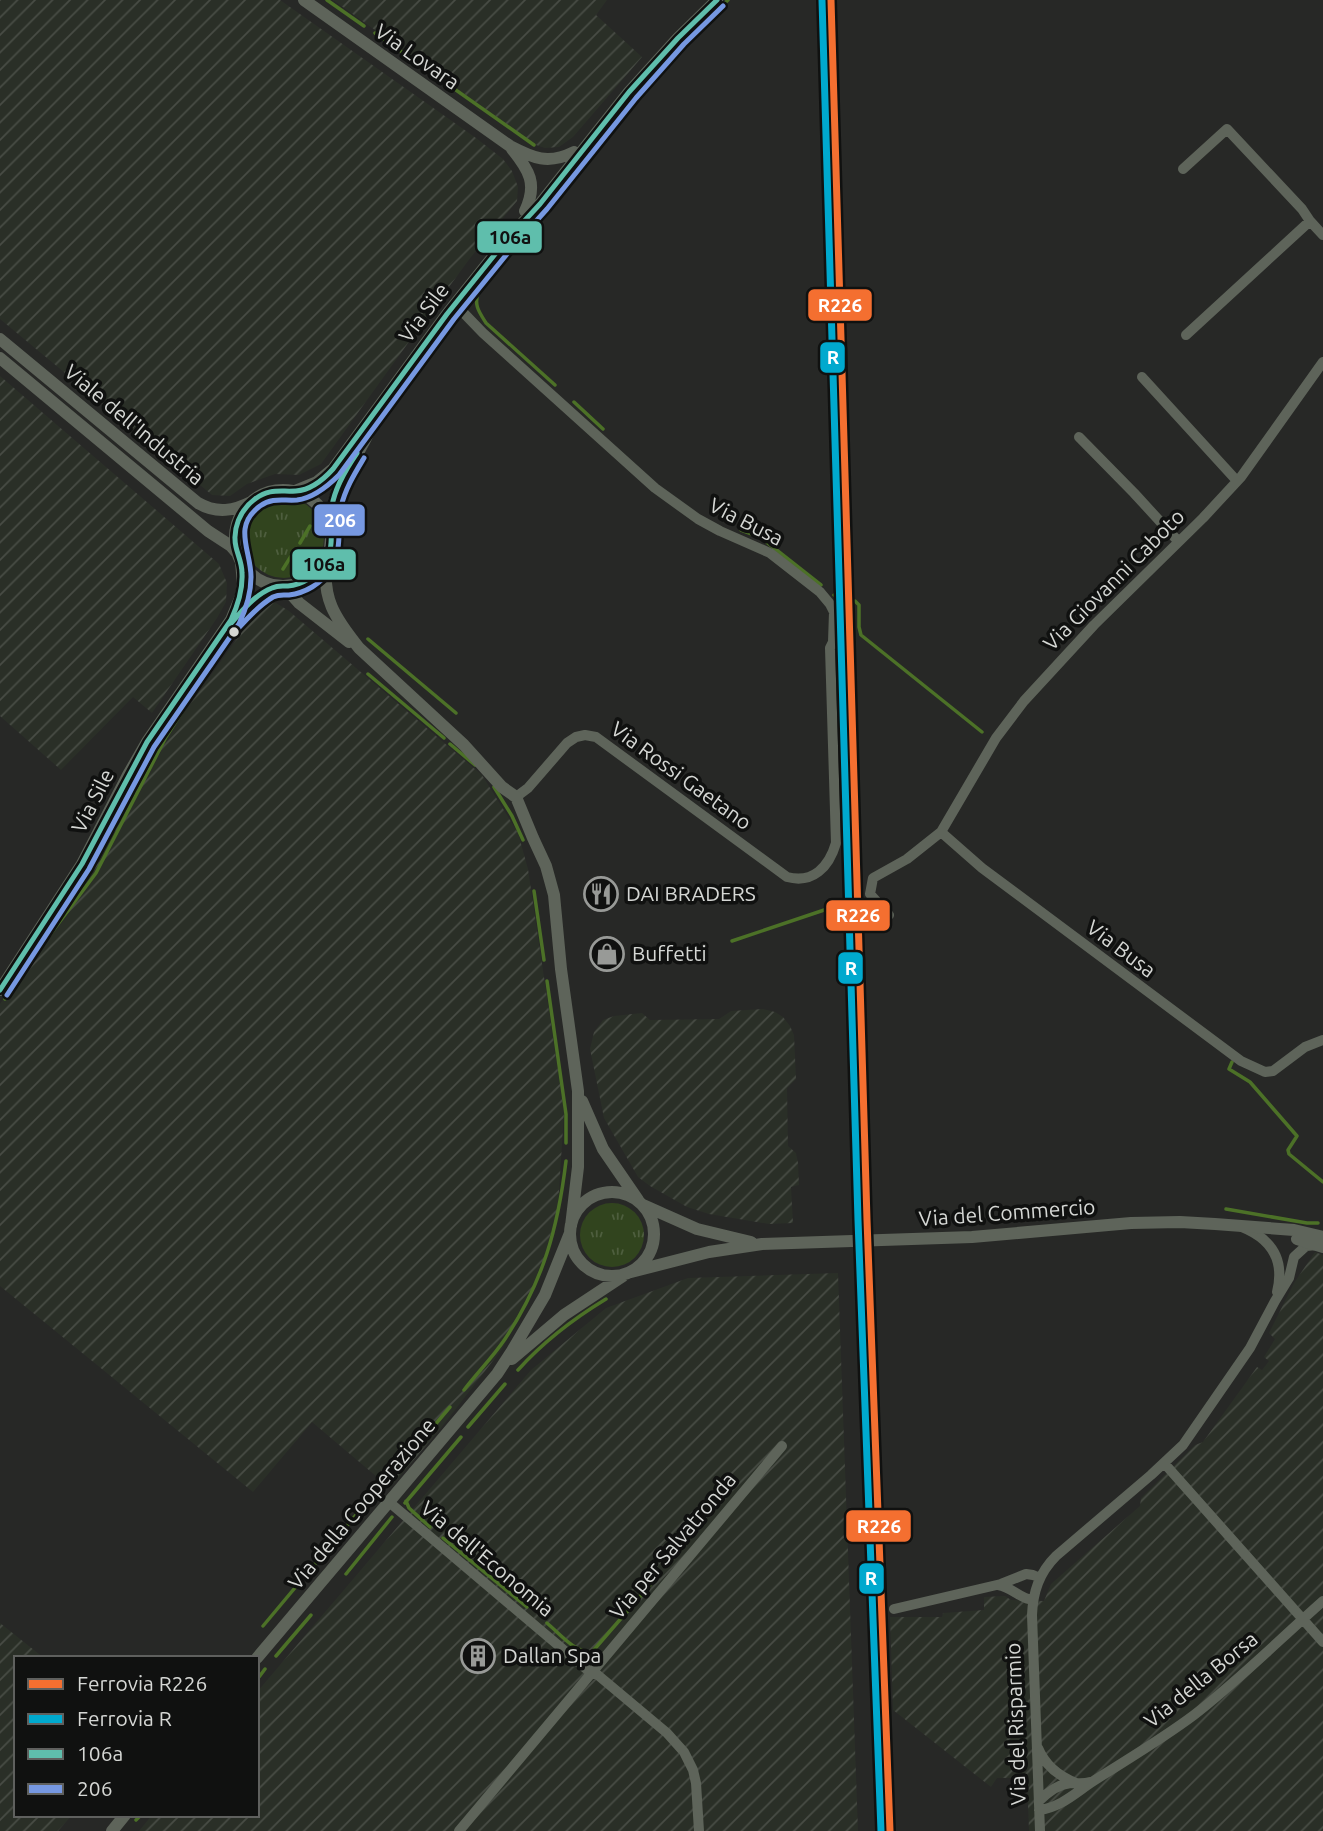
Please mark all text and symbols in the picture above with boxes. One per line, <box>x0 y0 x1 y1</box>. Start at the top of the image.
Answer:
street label: Via Lovara <box>371 18 464 94</box>
line badge: 106a <box>476 220 543 254</box>
text: 106a <box>489 226 531 248</box>
street label: Via Sile <box>393 278 453 347</box>
line badge: R226 <box>807 288 873 322</box>
text: R226 <box>818 294 862 316</box>
line badge: R <box>819 341 846 374</box>
text: R <box>827 346 840 368</box>
street label: Viale dell'Industria <box>60 359 209 490</box>
street label: Via Busa <box>705 492 788 550</box>
line badge: 206 <box>313 503 366 537</box>
street label: Via Giovanni Caboto <box>1038 504 1189 655</box>
text: 206 <box>324 509 356 531</box>
line badge: 106a <box>291 548 357 581</box>
text: 106a <box>303 553 345 575</box>
unlabelled marker <box>227 625 241 639</box>
street label: Via Rossi Gaetano <box>607 716 757 834</box>
street label: Via Sile <box>66 765 118 836</box>
restaurant icon: DAI BRADERS <box>582 875 620 913</box>
place label: DAI BRADERS <box>626 881 756 905</box>
line badge: R226 <box>825 899 891 932</box>
text: R226 <box>836 904 880 926</box>
street label: Via Busa <box>1082 915 1161 982</box>
shop icon: Buffetti <box>588 935 626 973</box>
place label: Buffetti <box>632 941 707 965</box>
line badge: R <box>837 951 864 985</box>
text: R <box>845 957 858 979</box>
street label: Via del Commercio <box>918 1194 1096 1230</box>
street label: Via della Cooperazione <box>283 1413 440 1594</box>
street label: Via per Salvatronda <box>604 1467 740 1623</box>
street label: Via dell'Economia <box>416 1495 559 1621</box>
line badge: R226 <box>845 1509 912 1543</box>
text: R226 <box>857 1515 901 1537</box>
line badge: R <box>858 1562 885 1595</box>
text: R <box>865 1567 878 1589</box>
street label: Via della Borsa <box>1139 1626 1262 1732</box>
building icon: Dallan Spa <box>459 1637 497 1675</box>
street label: Via del Risparmio <box>1000 1642 1030 1806</box>
place label: Dallan Spa <box>503 1643 601 1667</box>
legend <box>14 1656 259 1817</box>
text: Ferrovia R226 <box>77 1671 207 1695</box>
text: Ferrovia R <box>77 1706 172 1730</box>
text: 106a <box>77 1741 123 1765</box>
text: 206 <box>77 1776 113 1800</box>

